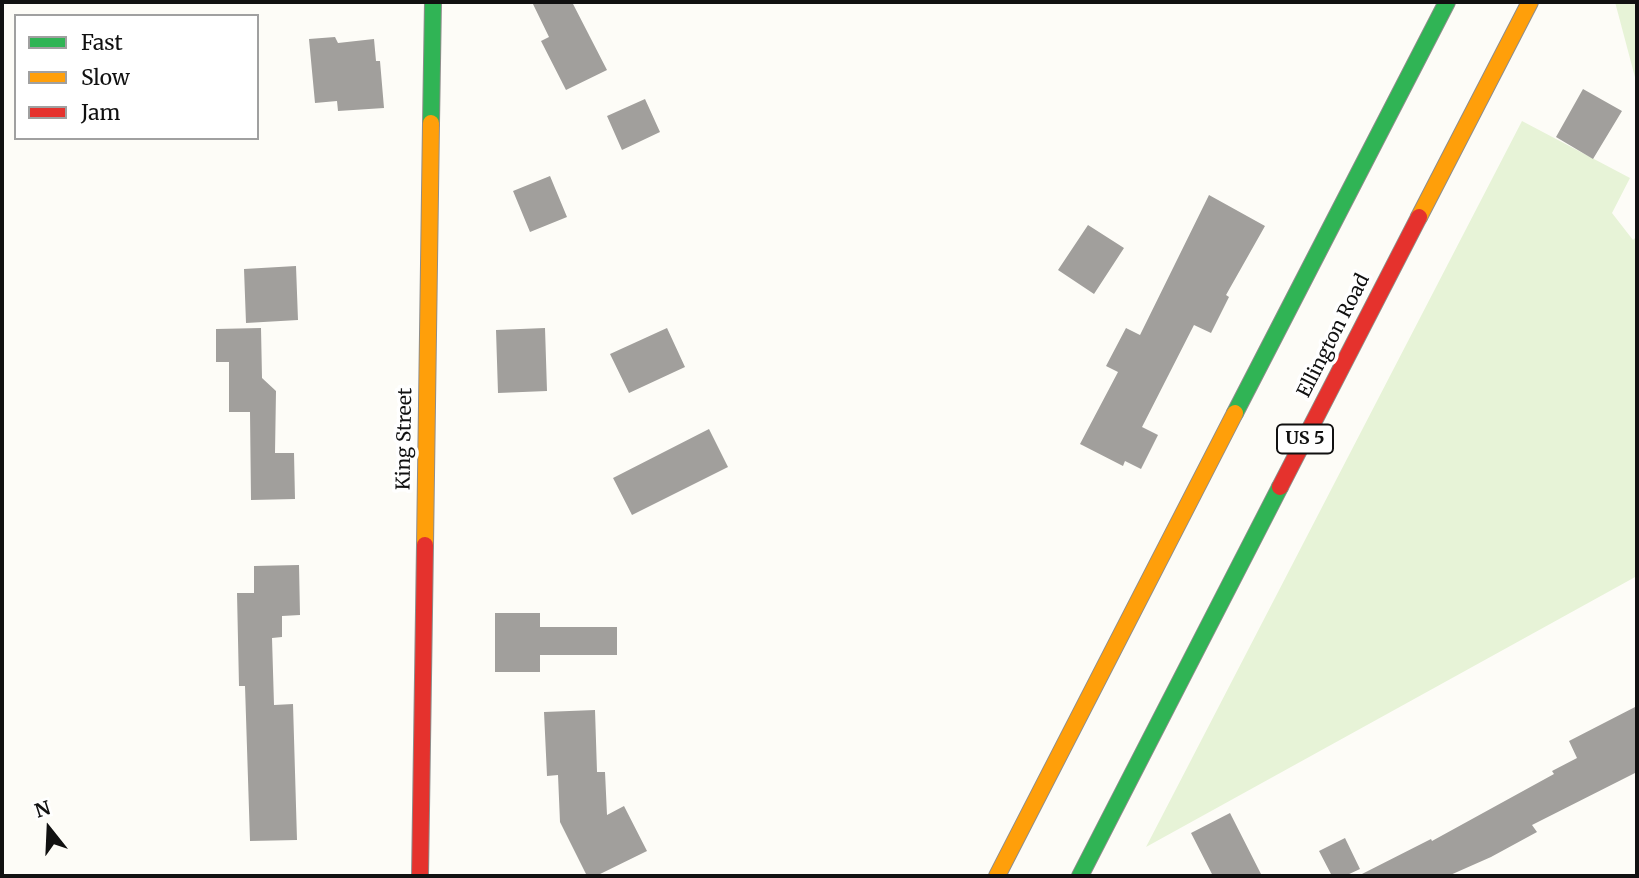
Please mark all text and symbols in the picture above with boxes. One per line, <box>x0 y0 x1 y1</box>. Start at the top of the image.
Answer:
legend <box>14 14 259 140</box>
text: Fast <box>81 29 123 56</box>
text: Slow <box>81 64 130 91</box>
text: Jam <box>81 99 120 126</box>
street label: Ellington Road <box>1293 270 1375 402</box>
street label: King Street <box>393 388 417 490</box>
road number: US 5 <box>1277 424 1333 454</box>
north arrow <box>14 794 84 864</box>
text: N <box>32 795 53 823</box>

